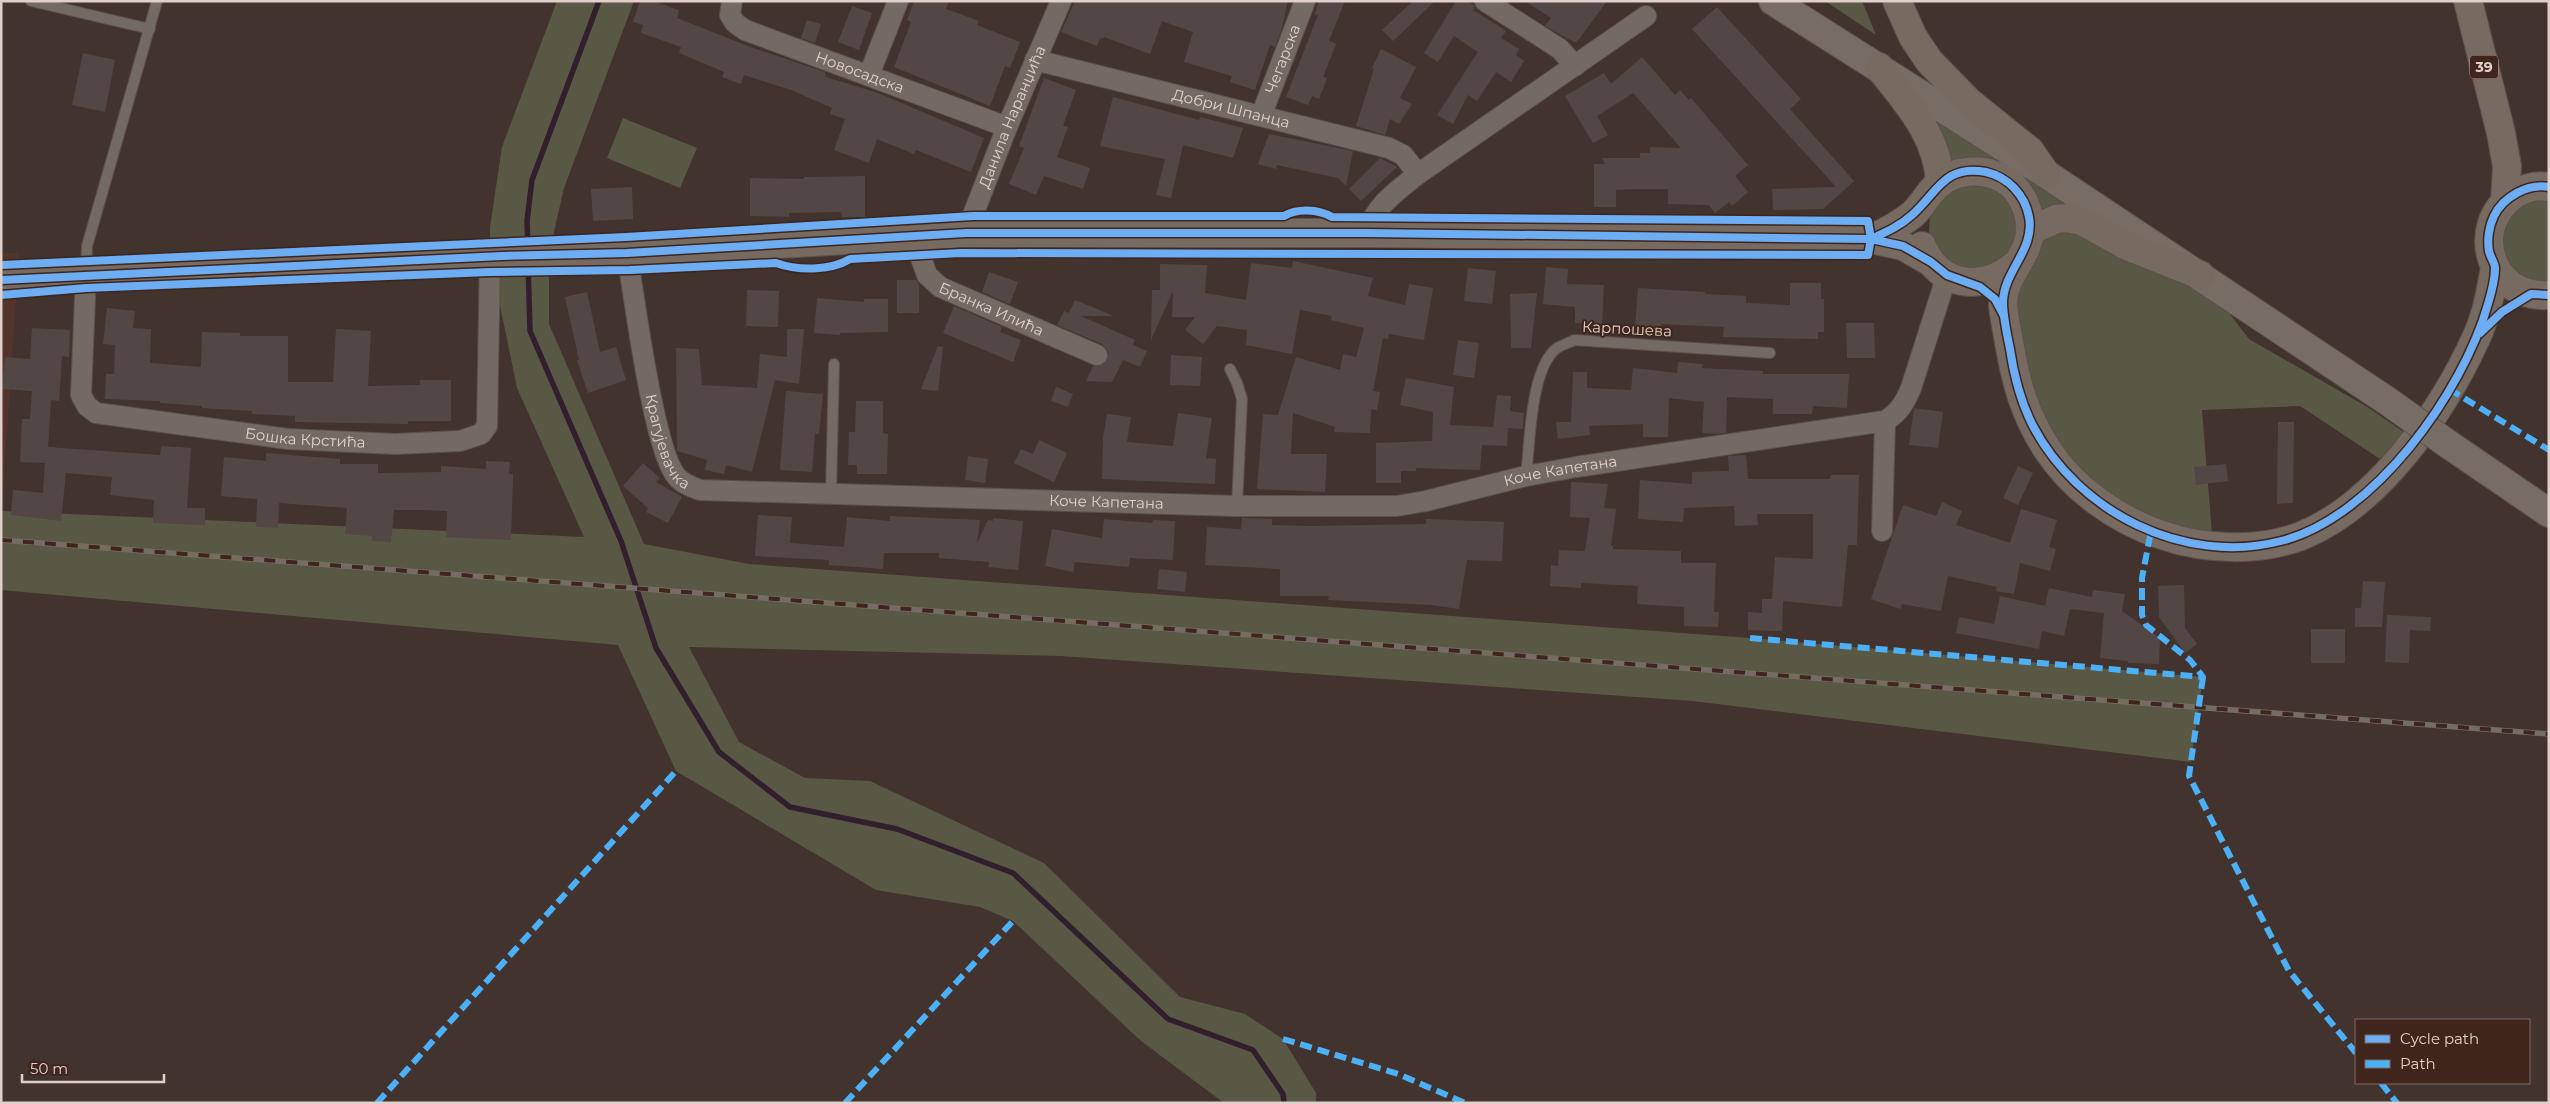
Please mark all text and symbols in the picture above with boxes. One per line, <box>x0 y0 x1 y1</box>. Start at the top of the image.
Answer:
street label: Чегарска <box>1261 22 1304 96</box>
street label: Данила Наранџића <box>974 43 1050 191</box>
street label: Новосадска <box>813 47 907 97</box>
road number: 39 <box>2470 56 2498 78</box>
street label: Добри Шпанца <box>1171 85 1292 132</box>
street label: Бранка Илића <box>936 278 1047 340</box>
street label: Карпошева <box>1582 317 1672 340</box>
street label: Крагујевачка <box>641 392 694 493</box>
street label: Бошка Крстића <box>244 423 366 452</box>
street label: Коче Капетана <box>1502 451 1618 490</box>
street label: Коче Капетана <box>1049 490 1164 513</box>
legend <box>2355 1019 2530 1084</box>
text: Cycle path <box>2400 1029 2479 1048</box>
scale bar <box>22 1052 165 1084</box>
text: Path <box>2400 1054 2436 1073</box>
text: 50 m <box>30 1059 68 1078</box>

